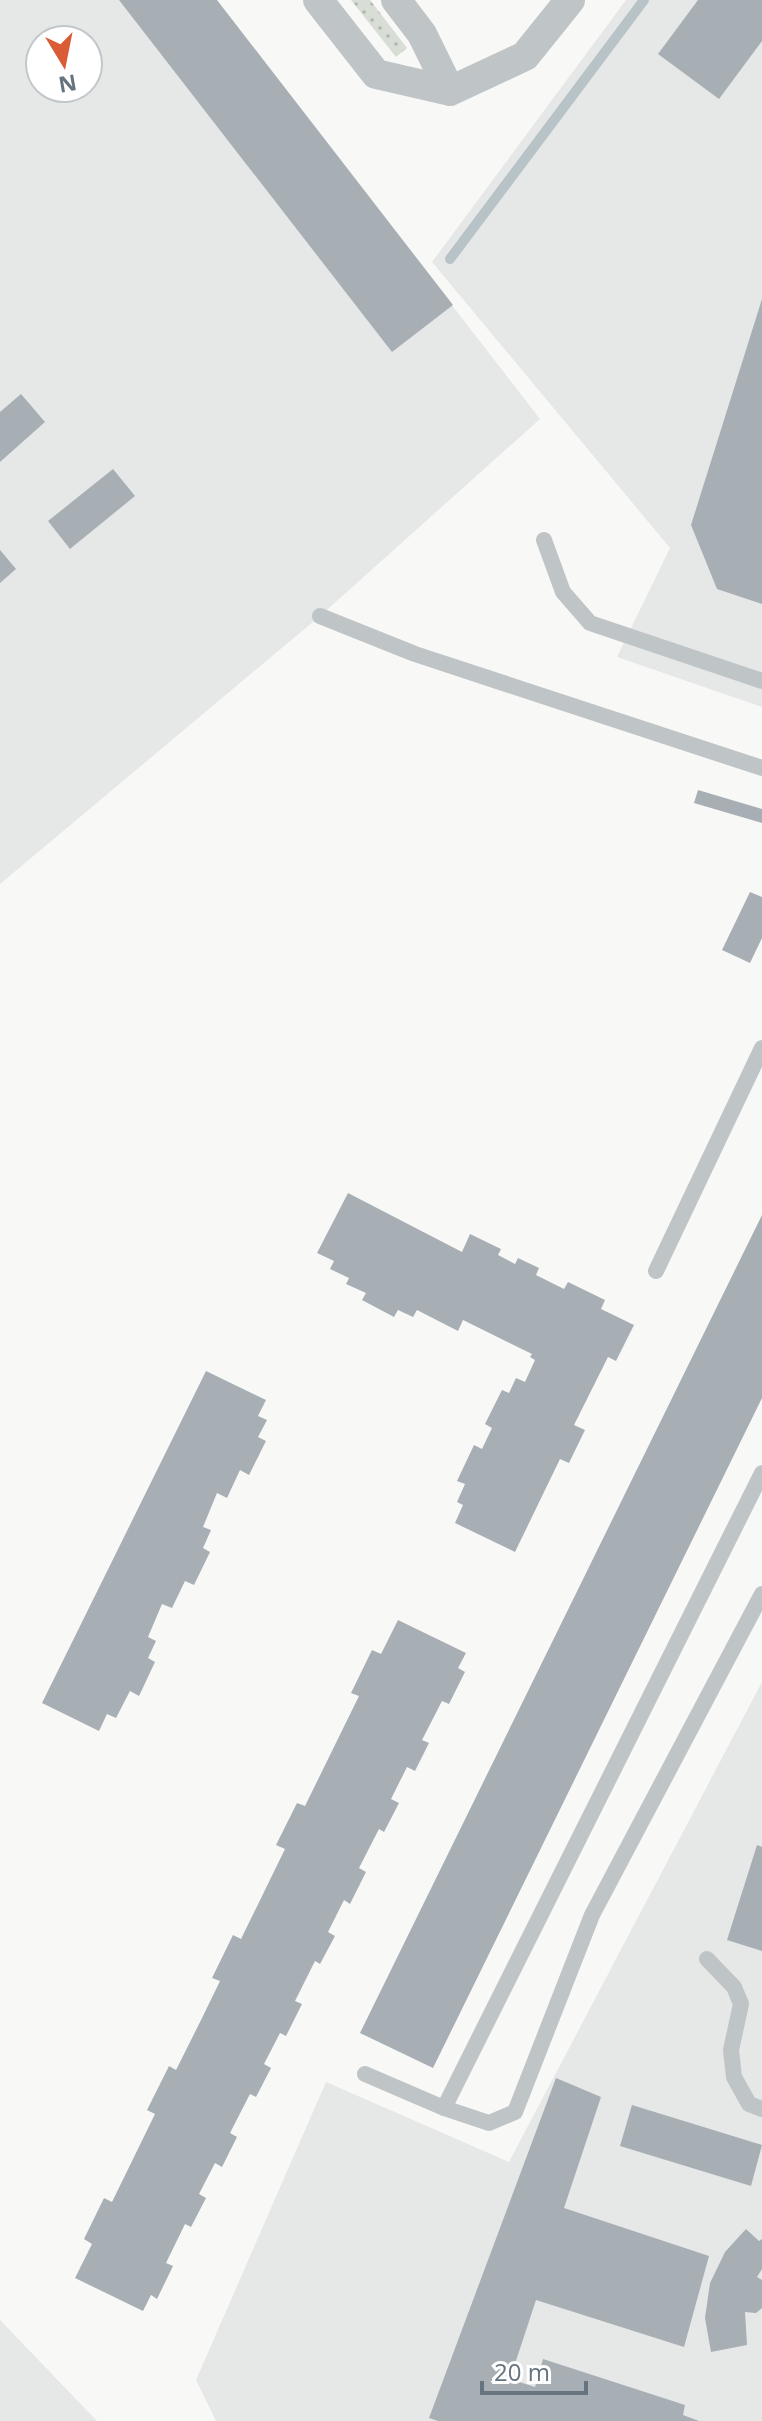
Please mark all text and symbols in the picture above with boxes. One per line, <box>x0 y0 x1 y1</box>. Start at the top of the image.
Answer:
north arrow <box>24 24 104 104</box>
text: N <box>56 68 79 101</box>
scale bar <box>482 2345 586 2395</box>
text: 20 m <box>494 2355 550 2388</box>

